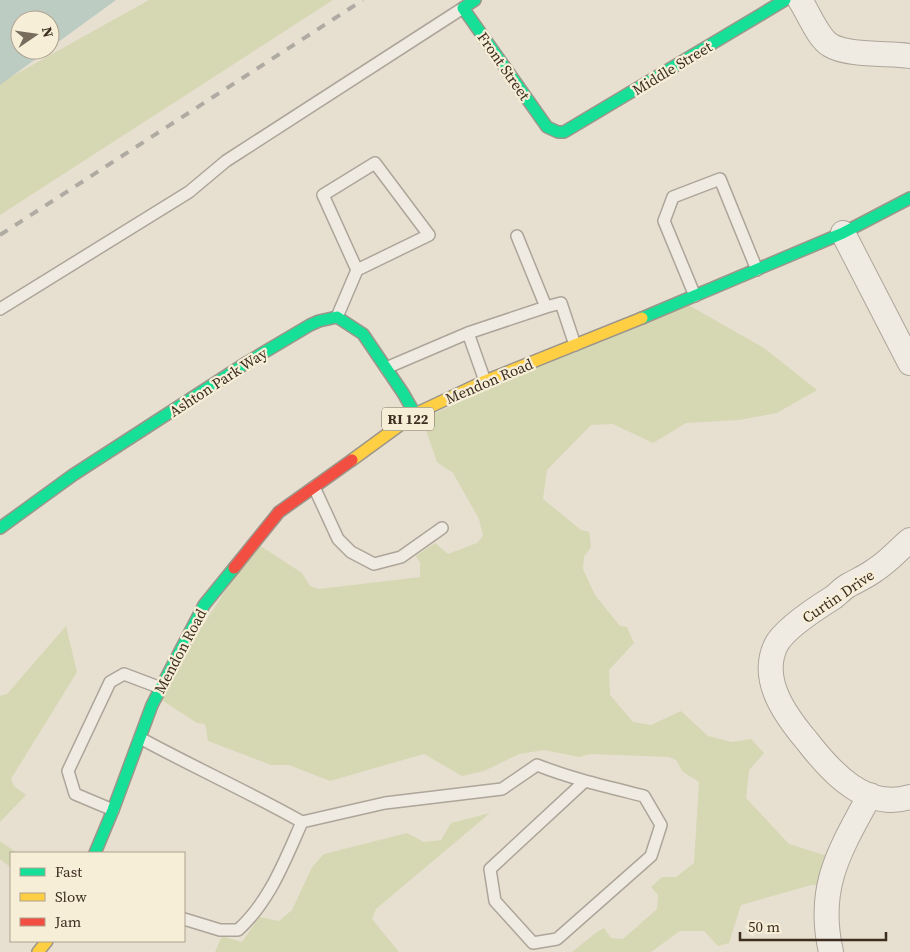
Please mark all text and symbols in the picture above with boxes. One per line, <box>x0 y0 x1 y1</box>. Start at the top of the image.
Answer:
north arrow <box>10 10 60 60</box>
text: N <box>37 25 59 39</box>
street label: Front Street <box>473 28 535 104</box>
street label: Middle Street <box>628 36 716 100</box>
street label: Ashton Park Way <box>165 342 272 422</box>
street label: Mendon Road <box>442 353 536 409</box>
road number: RI 122 <box>382 408 434 430</box>
street label: Curtin Drive <box>798 564 878 628</box>
street label: Mendon Road <box>149 604 211 697</box>
legend <box>10 852 185 942</box>
text: Fast <box>55 861 82 882</box>
text: Slow <box>55 886 87 907</box>
scale bar <box>740 910 886 942</box>
text: Jam <box>54 911 82 932</box>
text: 50 m <box>748 916 780 937</box>

